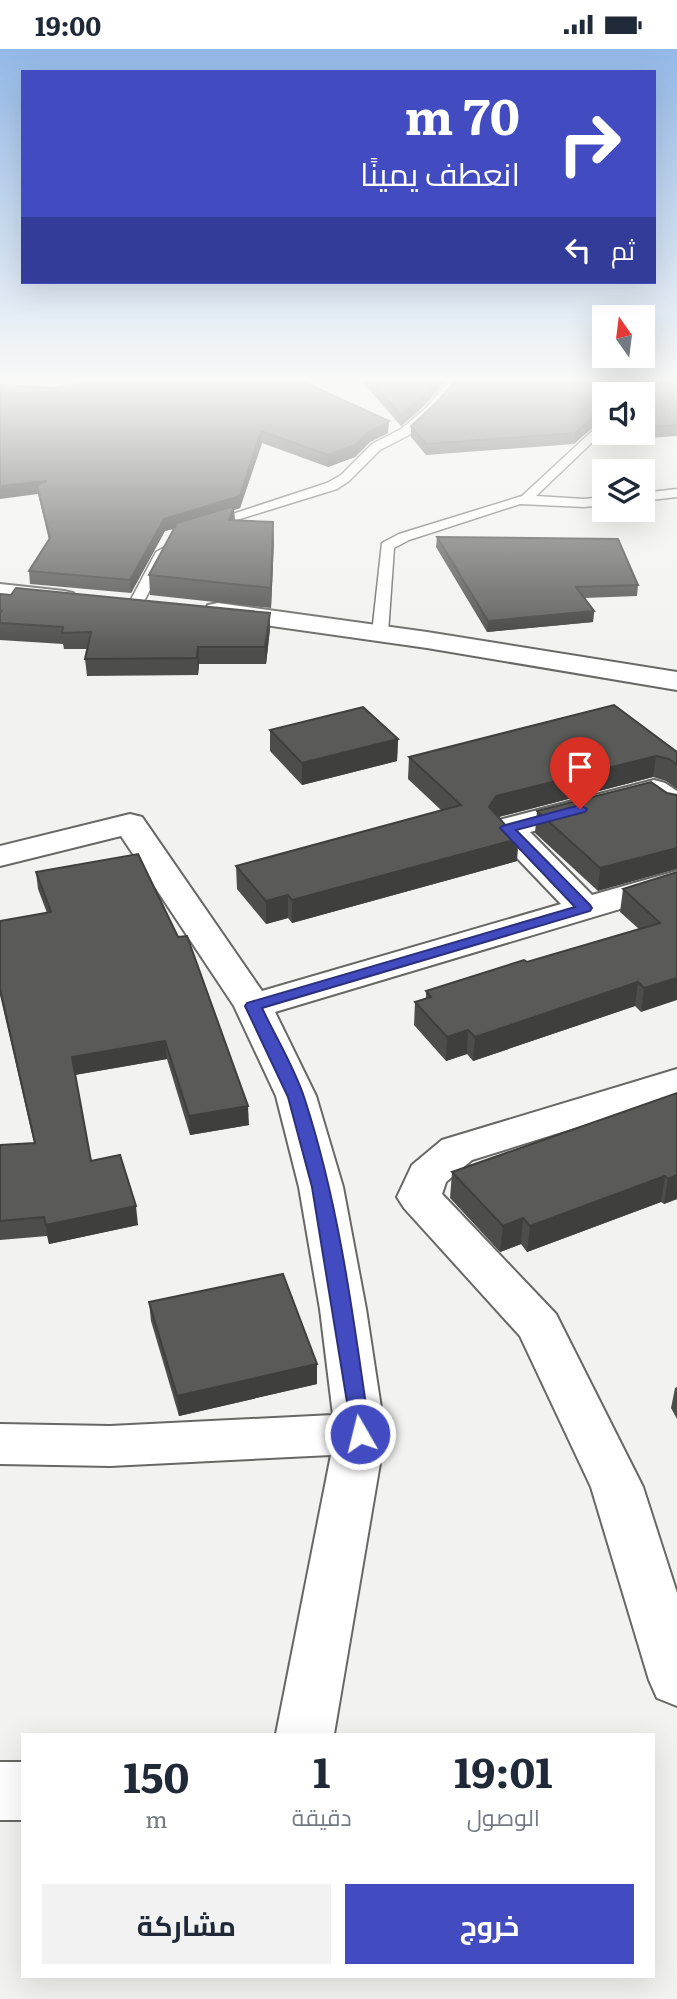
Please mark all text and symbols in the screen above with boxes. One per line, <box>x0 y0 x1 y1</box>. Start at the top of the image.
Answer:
text: 19:00 <box>35 5 101 44</box>
text: 70 m <box>405 77 520 150</box>
icon: right <box>544 98 635 189</box>
text: انعطف يمينًا <box>360 148 520 196</box>
text: ثم <box>611 229 635 268</box>
icon: left <box>559 231 597 269</box>
north arrow <box>592 305 654 367</box>
map controls <box>592 305 655 522</box>
button: sound <box>592 382 655 445</box>
button: layers <box>592 459 655 522</box>
pin <box>550 737 610 809</box>
icon: arrive <box>561 748 599 786</box>
position arrow <box>323 1397 397 1471</box>
text: 1 <box>313 1739 330 1801</box>
text: 19:01 <box>454 1739 553 1801</box>
text: 150 <box>123 1744 189 1806</box>
text: دقيقة <box>292 1799 352 1833</box>
text: الوصول <box>467 1799 540 1833</box>
text: m <box>145 1801 168 1835</box>
button: مشاركة <box>42 1884 331 1964</box>
button: خروج <box>345 1884 634 1964</box>

